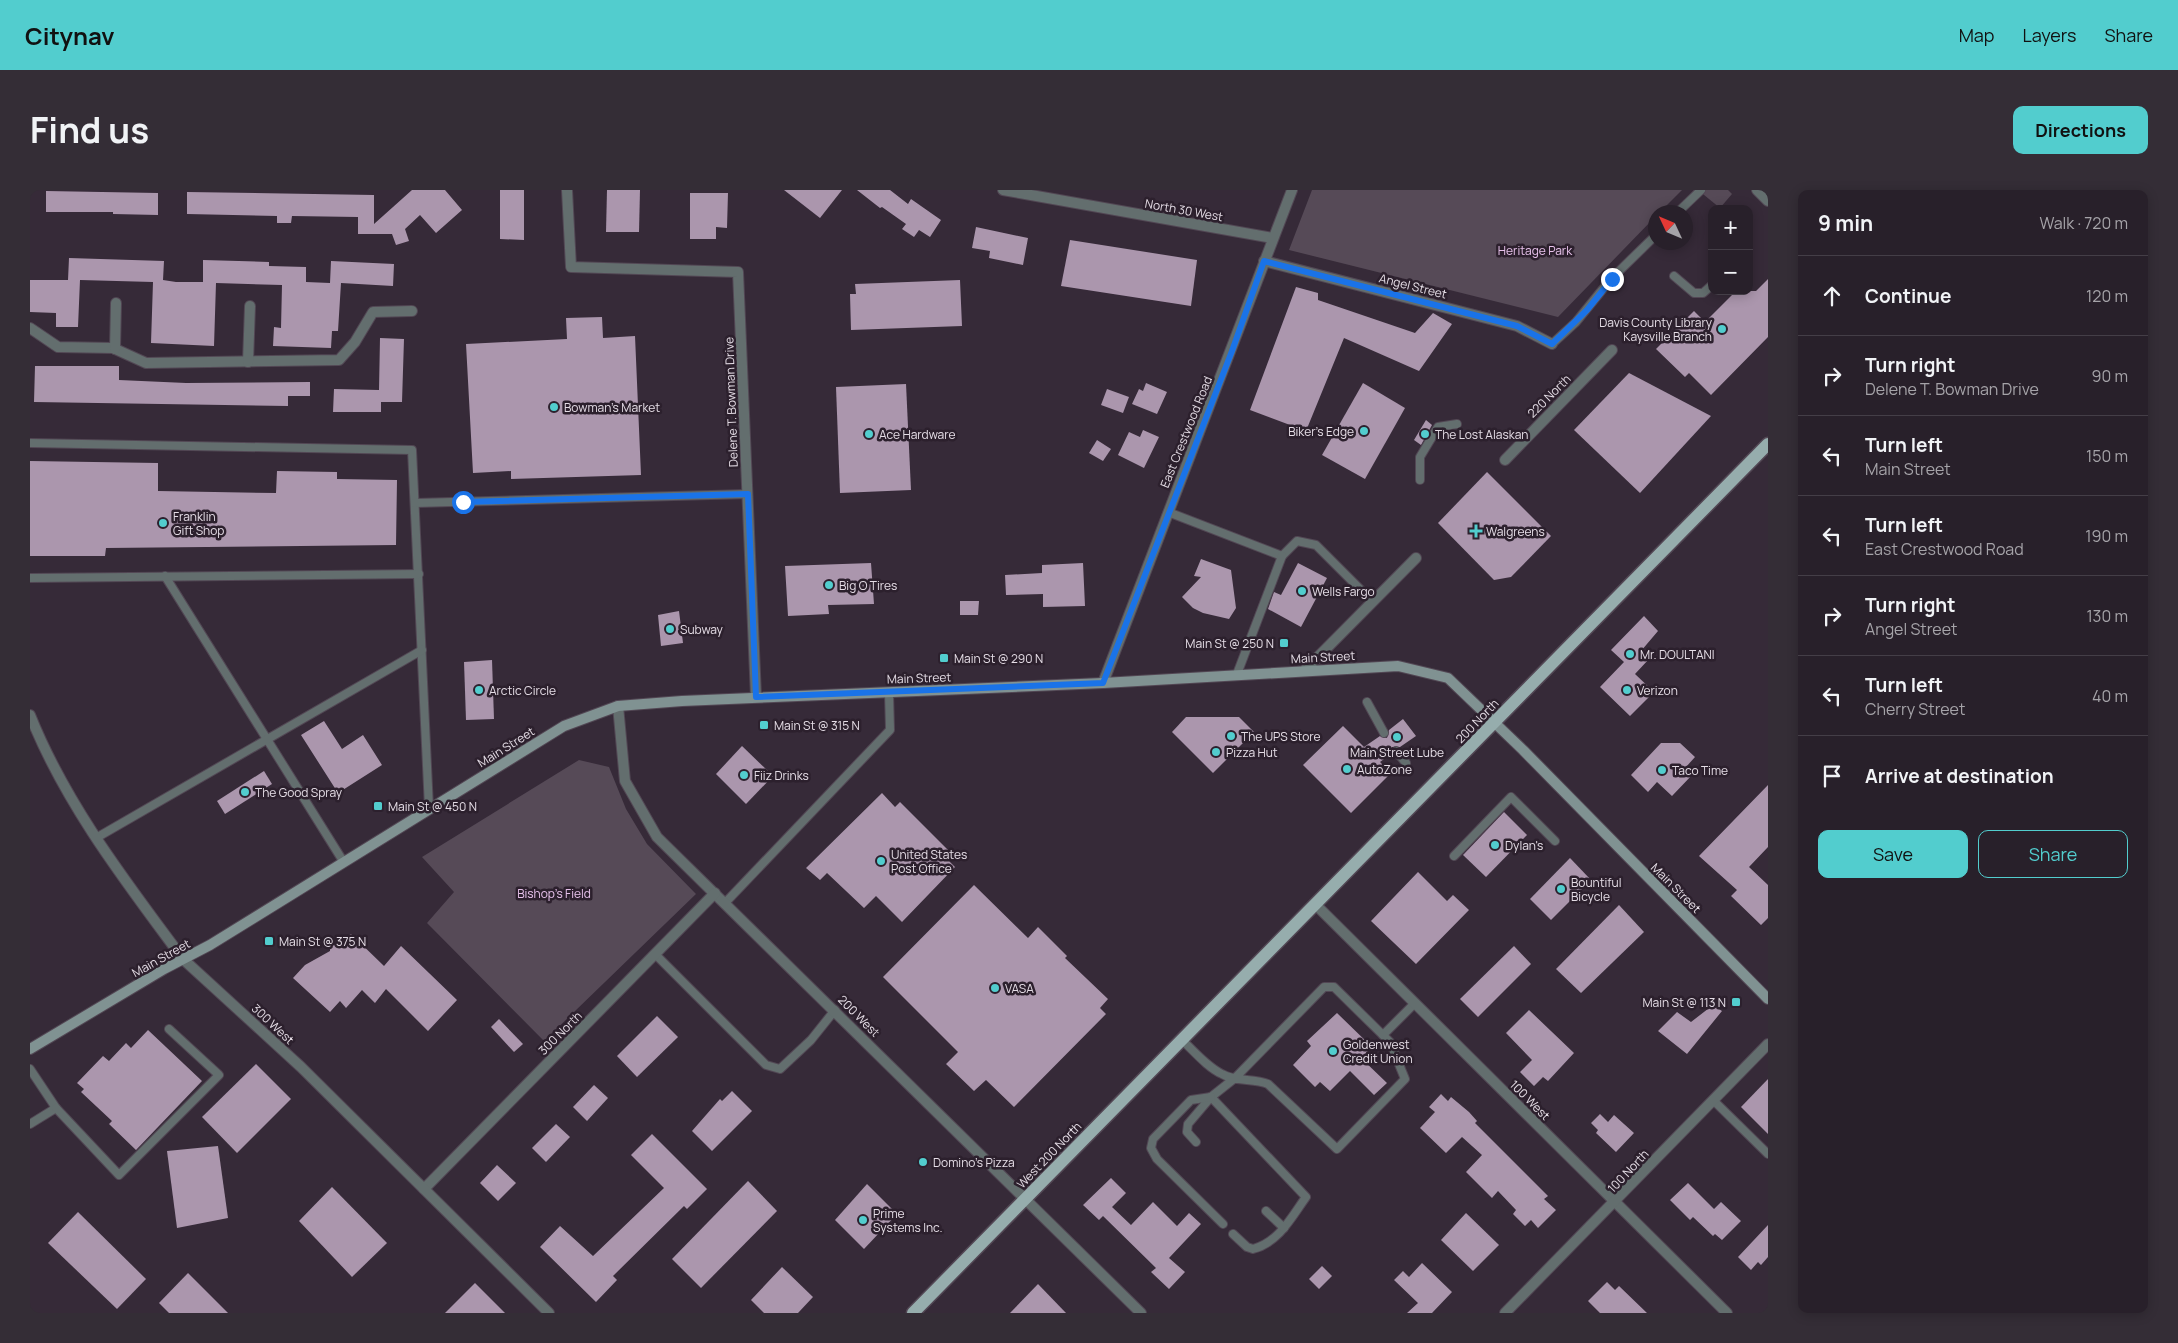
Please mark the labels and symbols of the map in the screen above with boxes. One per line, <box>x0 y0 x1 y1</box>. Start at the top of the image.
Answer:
street label: North 30 West <box>1144 195 1225 225</box>
north arrow <box>1648 205 1693 250</box>
park label: Heritage Park <box>1498 242 1573 259</box>
route end <box>1601 268 1624 291</box>
street label: Angel Street <box>1377 269 1449 303</box>
place label: Davis County Library Kaysville Branch <box>1599 314 1713 345</box>
marker: Davis County Library Kaysville Branch <box>1716 323 1728 335</box>
street label: Delene T. Bowman Drive <box>720 337 742 467</box>
street label: 220 North <box>1524 371 1574 421</box>
street label: East Crestwood Road <box>1156 374 1216 490</box>
place label: Bowman's Market <box>564 399 660 416</box>
marker: Bowman's Market <box>548 401 560 413</box>
place label: Biker's Edge <box>1288 423 1354 440</box>
marker: Biker's Edge <box>1358 425 1370 437</box>
place label: Ace Hardware <box>879 426 955 443</box>
place label: The Lost Alaskan <box>1435 426 1529 443</box>
marker: Ace Hardware <box>863 428 875 440</box>
marker: The Lost Alaskan <box>1419 428 1431 440</box>
route start <box>452 491 475 514</box>
place label: Franklin Gift Shop <box>173 508 224 539</box>
marker: Franklin Gift Shop <box>157 517 169 529</box>
place label: Walgreens <box>1486 523 1545 540</box>
marker: Walgreens <box>1470 525 1482 537</box>
place label: Big O Tires <box>839 577 897 594</box>
marker: Big O Tires <box>823 579 835 591</box>
place label: Wells Fargo <box>1312 583 1375 600</box>
marker: Wells Fargo <box>1296 585 1308 597</box>
place label: Subway <box>680 621 724 638</box>
marker: Subway <box>664 623 676 635</box>
place label: Main St @ 250 N <box>1185 635 1274 652</box>
marker: Main St @ 250 N <box>1278 637 1290 649</box>
place label: Mr. DOULTANI <box>1640 646 1715 663</box>
street label: Main Street <box>1290 647 1356 667</box>
marker: Mr. DOULTANI <box>1624 648 1636 660</box>
place label: Main St @ 290 N <box>954 650 1043 667</box>
marker: Main St @ 290 N <box>938 652 950 664</box>
street label: Main Street <box>887 668 952 688</box>
place label: Arctic Circle <box>489 682 556 699</box>
place label: Verizon <box>1637 682 1678 699</box>
marker: Arctic Circle <box>473 684 485 696</box>
marker: Verizon <box>1621 684 1633 696</box>
street label: 200 North <box>1452 695 1502 747</box>
place label: Main St @ 315 N <box>774 717 860 734</box>
marker: Main St @ 315 N <box>758 719 770 731</box>
street label: Main Street <box>474 723 538 771</box>
place label: The UPS Store <box>1241 728 1320 745</box>
marker: The UPS Store <box>1225 730 1237 742</box>
marker: Main Street Lube <box>1391 731 1403 743</box>
place label: Pizza Hut <box>1226 744 1278 761</box>
place label: Main Street Lube <box>1350 744 1444 761</box>
marker: Pizza Hut <box>1210 746 1222 758</box>
place label: AutoZone <box>1357 761 1412 778</box>
place label: Taco Time <box>1672 762 1728 779</box>
marker: AutoZone <box>1341 763 1353 775</box>
marker: Taco Time <box>1656 764 1668 776</box>
place label: Fiiz Drinks <box>754 767 809 784</box>
marker: Fiiz Drinks <box>738 769 750 781</box>
place label: The Good Spray <box>255 784 343 801</box>
marker: The Good Spray <box>239 786 251 798</box>
place label: Main St @ 450 N <box>388 798 477 815</box>
marker: Main St @ 450 N <box>372 800 384 812</box>
place label: Dylan's <box>1505 837 1543 854</box>
marker: Dylan's <box>1489 839 1501 851</box>
place label: United States Post Office <box>891 846 967 877</box>
marker: United States Post Office <box>875 855 887 867</box>
street label: Main Street <box>1647 859 1705 917</box>
place label: Bountiful Bicycle <box>1571 874 1622 905</box>
marker: Bountiful Bicycle <box>1555 883 1567 895</box>
park label: Bishop's Field <box>517 885 591 902</box>
place label: Main St @ 375 N <box>279 933 366 950</box>
street label: Main Street <box>129 935 193 981</box>
marker: Main St @ 375 N <box>263 935 275 947</box>
place label: VASA <box>1005 980 1034 997</box>
marker: VASA <box>989 982 1001 994</box>
street label: 200 West <box>834 991 884 1041</box>
place label: Main St @ 113 N <box>1642 994 1726 1011</box>
marker: Main St @ 113 N <box>1730 996 1742 1008</box>
street label: 300 West <box>248 1000 298 1048</box>
street label: 300 North <box>534 1007 586 1059</box>
place label: Goldenwest Credit Union <box>1343 1036 1413 1067</box>
marker: Goldenwest Credit Union <box>1327 1045 1339 1057</box>
street label: 100 West <box>1506 1076 1554 1124</box>
street label: West 200 North <box>1013 1118 1085 1192</box>
street label: 100 North <box>1604 1146 1652 1196</box>
place label: Domino's Pizza <box>933 1154 1015 1171</box>
marker: Domino's Pizza <box>917 1156 929 1168</box>
place label: Prime Systems Inc. <box>873 1205 943 1236</box>
marker: Prime Systems Inc. <box>857 1214 869 1226</box>

